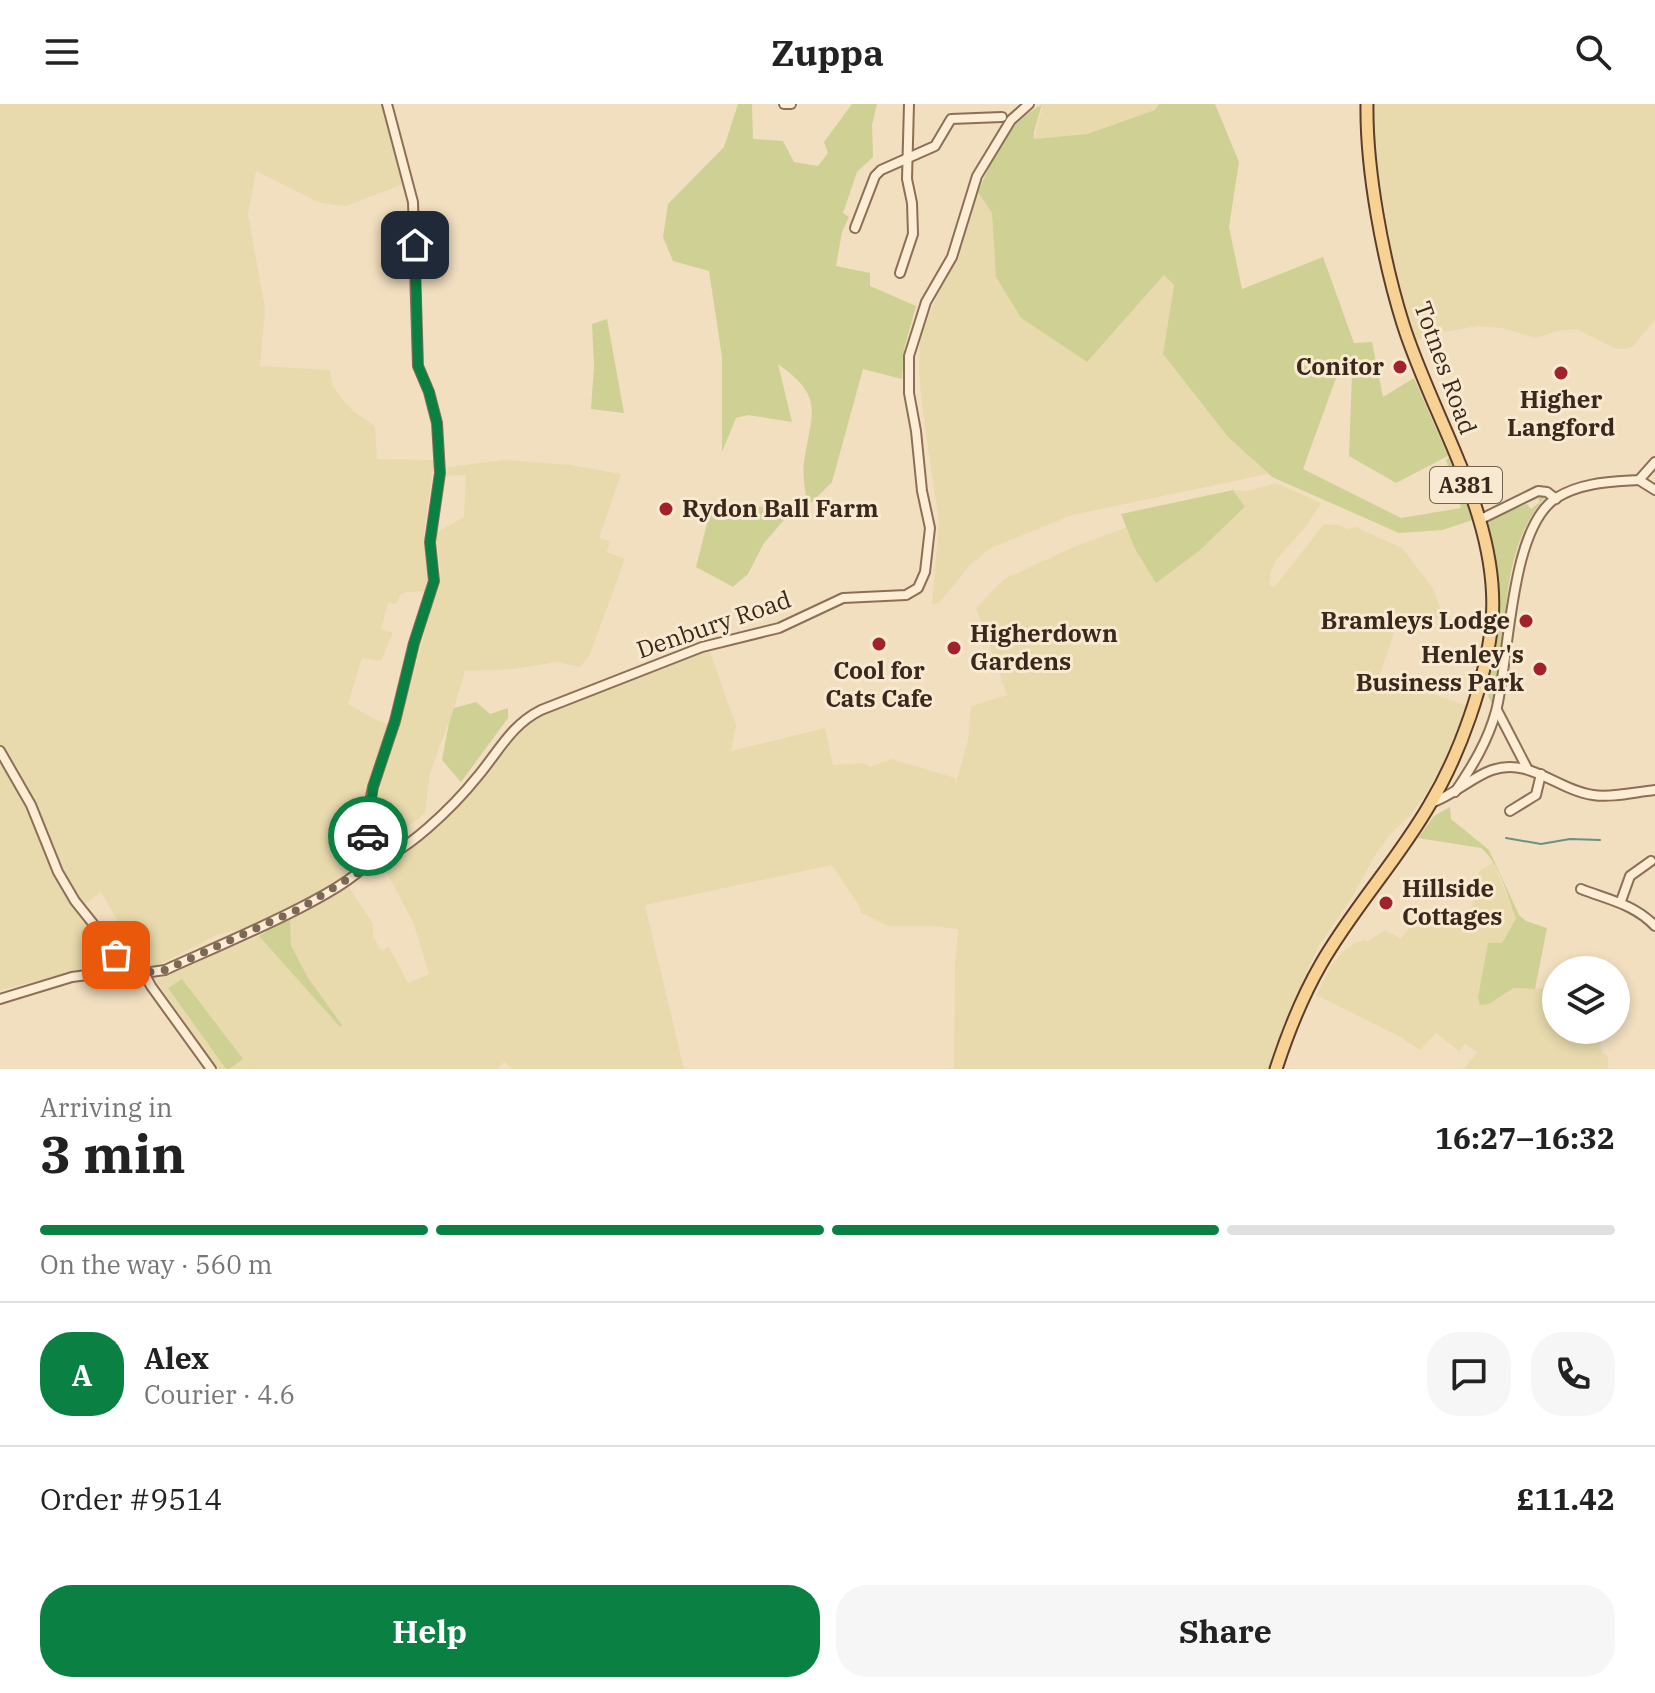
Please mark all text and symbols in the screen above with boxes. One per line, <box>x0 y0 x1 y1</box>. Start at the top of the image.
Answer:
text: Zuppa <box>771 29 884 76</box>
icon: menu <box>40 30 84 74</box>
icon: search <box>1571 30 1615 74</box>
pin <box>381 211 449 279</box>
icon: home <box>393 223 437 267</box>
street label: Totnes Road <box>1407 297 1485 439</box>
place label: Conitor <box>1296 350 1384 382</box>
marker: Conitor <box>1391 358 1409 376</box>
marker: Higher Langford <box>1552 364 1570 382</box>
place label: Higher Langford <box>1507 383 1615 443</box>
road number: A381 <box>1430 467 1502 503</box>
place label: Rydon Ball Farm <box>682 492 878 524</box>
marker: Rydon Ball Farm <box>657 500 675 518</box>
street label: Denbury Road <box>632 583 795 665</box>
place label: Bramleys Lodge <box>1321 604 1510 636</box>
marker: Bramleys Lodge <box>1517 612 1535 630</box>
place label: Higherdown Gardens <box>970 617 1118 677</box>
marker: Cool for Cats Cafe <box>870 635 888 653</box>
place label: Henley's Business Park <box>1356 638 1524 698</box>
marker: Higherdown Gardens <box>945 639 963 657</box>
place label: Cool for Cats Cafe <box>825 654 933 714</box>
marker: Henley's Business Park <box>1531 660 1549 678</box>
courier <box>328 796 408 876</box>
icon: car <box>346 814 390 858</box>
place label: Hillside Cottages <box>1402 872 1502 932</box>
marker: Hillside Cottages <box>1377 894 1395 912</box>
pin <box>82 921 150 989</box>
icon: bag <box>94 933 138 977</box>
map controls <box>1542 956 1630 1044</box>
button: layers <box>1542 956 1630 1044</box>
text: Arriving in <box>40 1090 173 1124</box>
text: 16:27–16:32 <box>1435 1118 1615 1157</box>
text: 3 min <box>40 1120 186 1187</box>
text: On the way · 560 m <box>40 1247 273 1281</box>
button: chat <box>1427 1332 1511 1416</box>
button: phone <box>1531 1332 1615 1416</box>
text: Alex <box>144 1338 209 1377</box>
text: A <box>72 1355 92 1394</box>
text: Courier · 4.6 <box>144 1377 295 1411</box>
text: Order #9514 <box>40 1479 222 1518</box>
text: £11.42 <box>1517 1479 1615 1518</box>
button: Help <box>40 1585 820 1677</box>
button: Share <box>836 1585 1615 1677</box>

